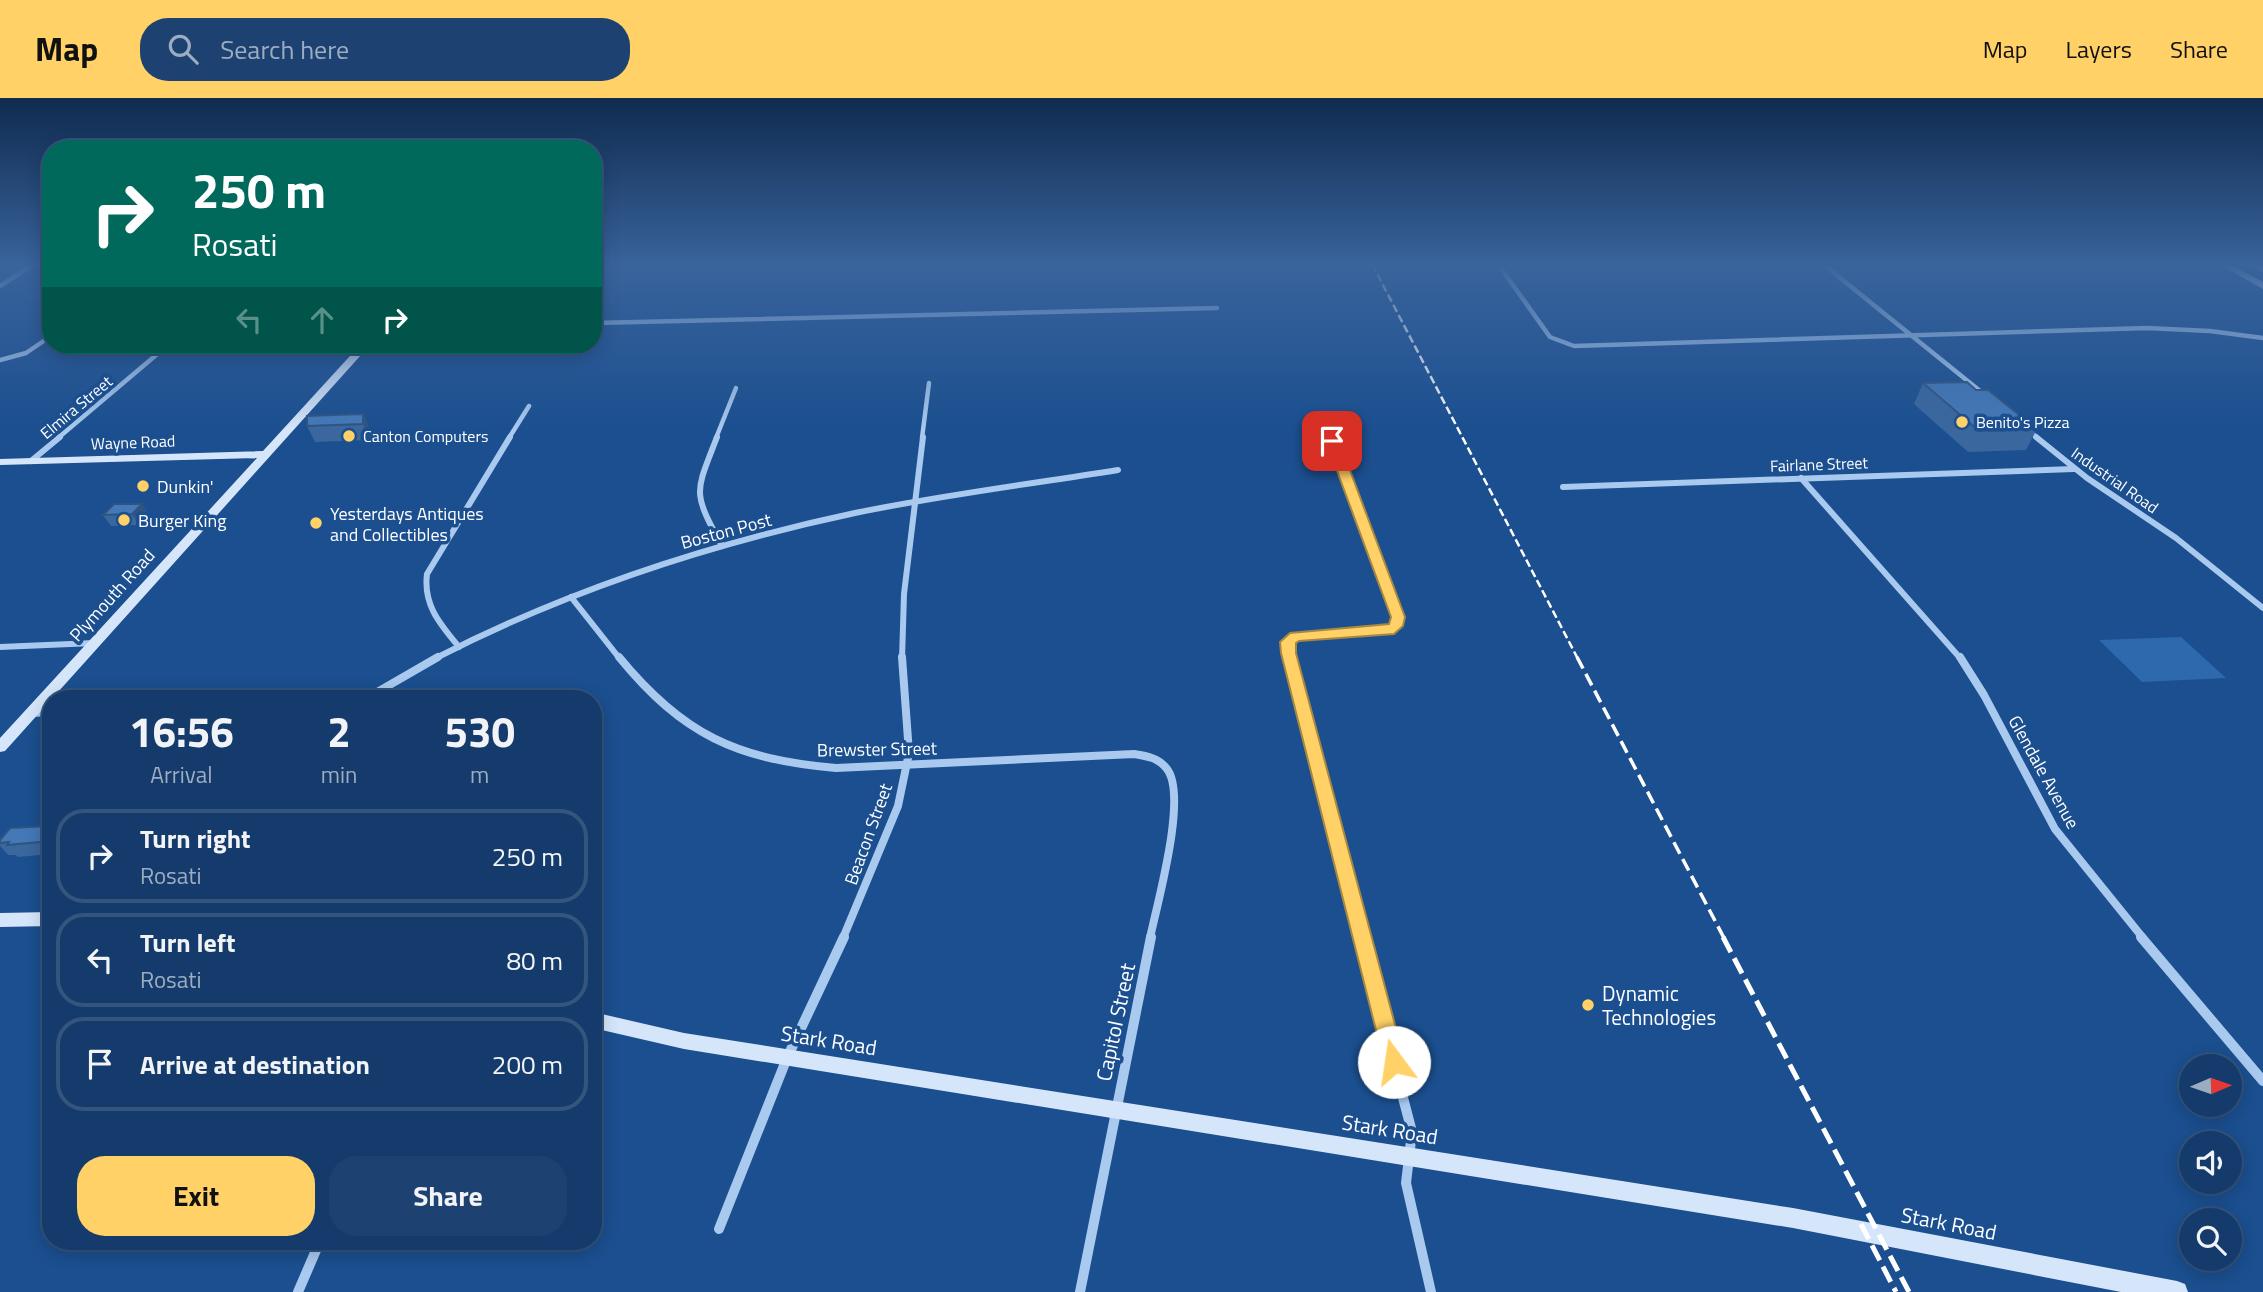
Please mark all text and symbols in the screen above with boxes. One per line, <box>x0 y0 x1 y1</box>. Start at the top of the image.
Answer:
search box <box>140 18 630 81</box>
text: Map <box>35 24 98 74</box>
icon: search <box>164 30 202 68</box>
text: Search here <box>220 30 349 69</box>
text: Map <box>1983 31 2028 67</box>
text: Layers <box>2066 31 2132 67</box>
text: Share <box>2170 31 2228 67</box>
text: 250 m <box>192 152 326 227</box>
icon: right <box>77 168 168 259</box>
text: Rosati <box>192 220 277 268</box>
icon: left <box>230 301 268 339</box>
icon: ahead <box>303 301 341 339</box>
icon: right <box>376 301 414 339</box>
street label: Elmira Street <box>35 369 118 444</box>
place label: Benito's Pizza <box>1976 410 2070 434</box>
pin <box>1302 411 1362 471</box>
marker: Benito's Pizza <box>1954 414 1970 430</box>
icon: arrive <box>1313 422 1351 460</box>
place label: Canton Computers <box>363 424 488 448</box>
marker: Canton Computers <box>341 428 357 444</box>
street label: Wayne Road <box>90 429 176 455</box>
street label: Industrial Road <box>2067 441 2163 519</box>
street label: Fairlane Street <box>1770 450 1869 478</box>
place label: Dunkin' <box>157 473 214 500</box>
marker: Dunkin' <box>135 478 151 494</box>
place label: Yesterdays Antiques and Collectibles <box>330 500 484 548</box>
street label: Boston Post <box>677 506 775 556</box>
place label: Burger King <box>138 507 226 534</box>
marker: Burger King <box>116 512 132 528</box>
marker: Yesterdays Antiques and Collectibles <box>308 515 324 531</box>
street label: Plymouth Road <box>63 543 161 647</box>
text: 16:56 <box>129 699 234 763</box>
text: 2 <box>327 699 351 763</box>
text: 530 <box>444 699 515 763</box>
street label: Glendale Avenue <box>2002 710 2086 834</box>
street label: Brewster Street <box>817 734 938 764</box>
text: Arrival <box>150 757 213 792</box>
text: min <box>321 757 357 792</box>
text: m <box>470 757 489 792</box>
street label: Beacon Street <box>837 779 899 889</box>
text: Turn right <box>140 819 251 858</box>
icon: right <box>81 837 119 875</box>
text: 250 m <box>492 837 563 876</box>
text: Rosati <box>140 858 201 893</box>
text: Turn left <box>140 923 235 962</box>
icon: left <box>81 941 119 979</box>
text: 80 m <box>506 941 563 980</box>
street label: Capitol Street <box>1087 960 1143 1084</box>
text: Rosati <box>140 962 201 997</box>
place label: Dynamic Technologies <box>1602 977 1716 1033</box>
marker: Dynamic Technologies <box>1580 997 1596 1013</box>
street label: Stark Road <box>779 1017 879 1063</box>
position arrow <box>1357 1025 1431 1099</box>
icon: arrive <box>81 1045 119 1083</box>
text: Arrive at destination <box>140 1045 370 1084</box>
text: 200 m <box>492 1045 563 1084</box>
north arrow <box>2179 1054 2242 1116</box>
map controls <box>2179 1054 2242 1271</box>
street label: Stark Road <box>1340 1106 1440 1152</box>
button: sound <box>2179 1131 2242 1194</box>
button: Exit <box>77 1156 315 1236</box>
button: Share <box>329 1156 567 1236</box>
street label: Stark Road <box>1899 1198 1999 1248</box>
button: search <box>2179 1208 2242 1271</box>

